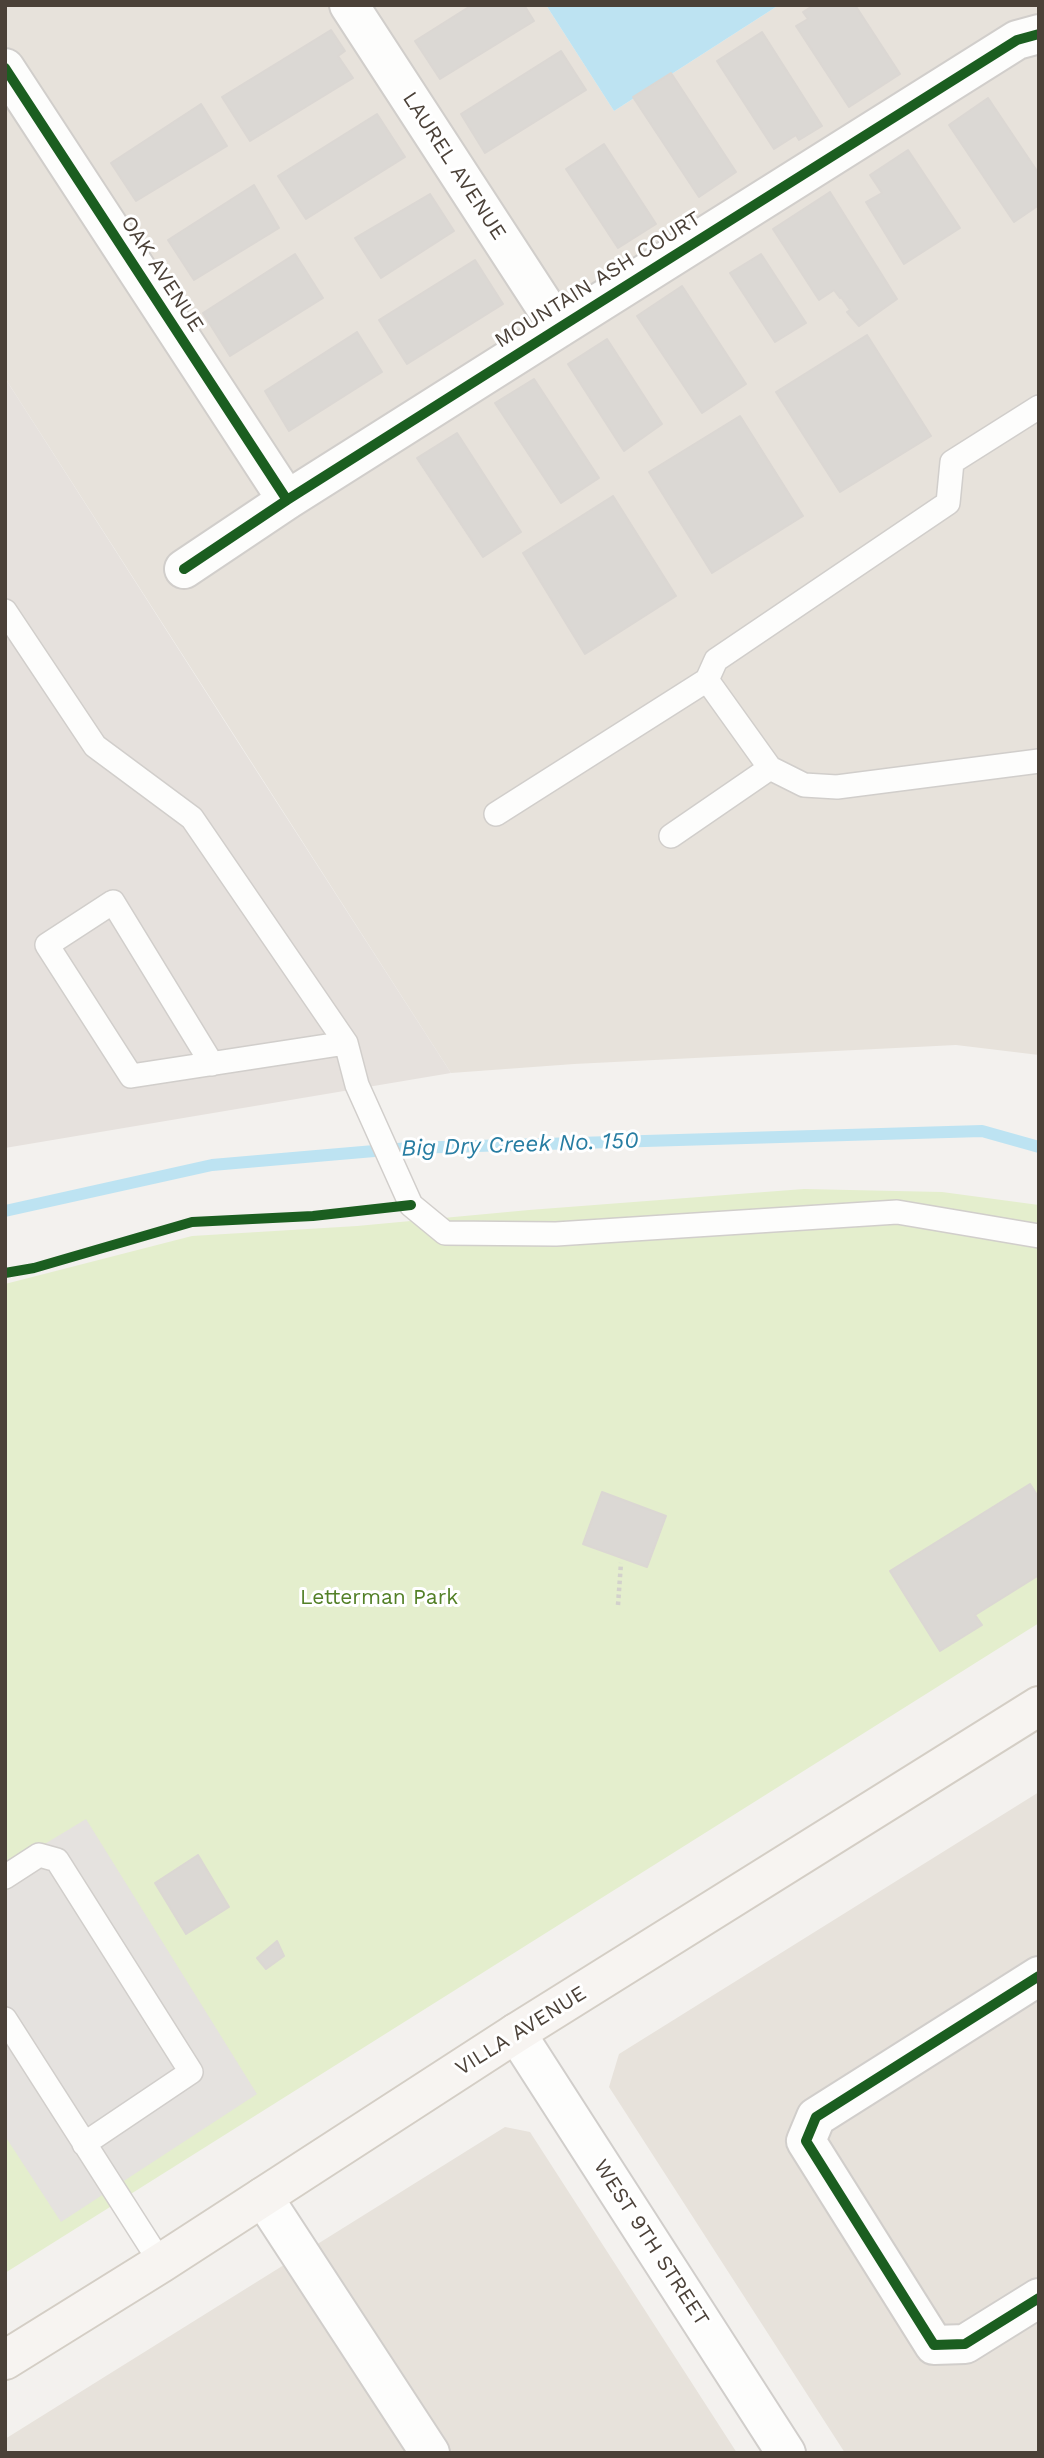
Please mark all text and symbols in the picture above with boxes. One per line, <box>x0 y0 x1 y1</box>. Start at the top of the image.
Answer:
street label: LAUREL AVENUE <box>397 87 511 245</box>
street label: MOUNTAIN ASH COURT <box>490 206 706 354</box>
street label: OAK AVENUE <box>115 211 209 337</box>
water label: Big Dry Creek No. 150 <box>401 1127 639 1163</box>
park label: Letterman Park <box>300 1585 458 1611</box>
street label: VILLA AVENUE <box>451 1981 591 2081</box>
street label: WEST 9TH STREET <box>588 2155 714 2331</box>

